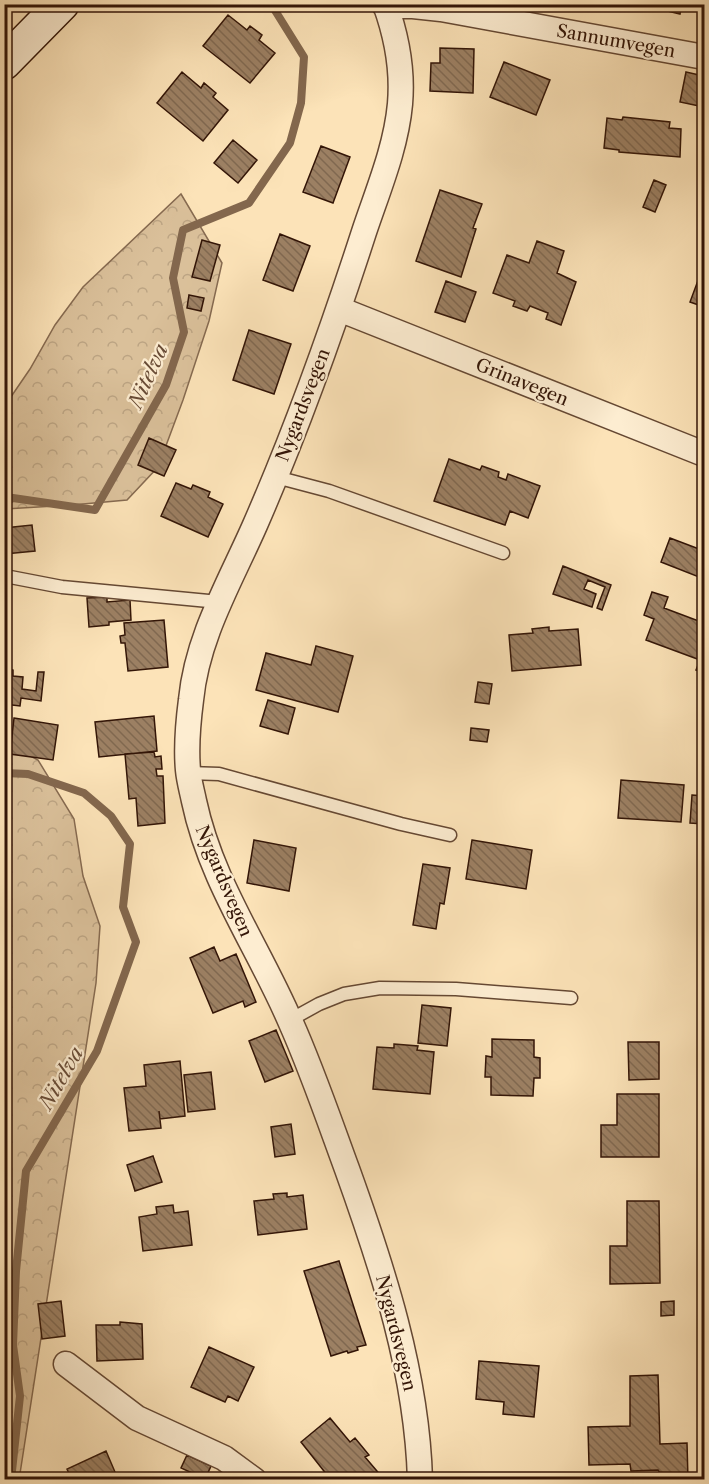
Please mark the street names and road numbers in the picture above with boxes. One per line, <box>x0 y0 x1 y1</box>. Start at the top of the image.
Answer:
street label: Sannumvegen <box>555 20 677 62</box>
street label: Nygardsvegen <box>271 345 335 465</box>
street label: Grinavegen <box>472 353 572 411</box>
street label: Nygardsvegen <box>191 822 257 940</box>
street label: Nygardsvegen <box>371 1273 421 1393</box>

